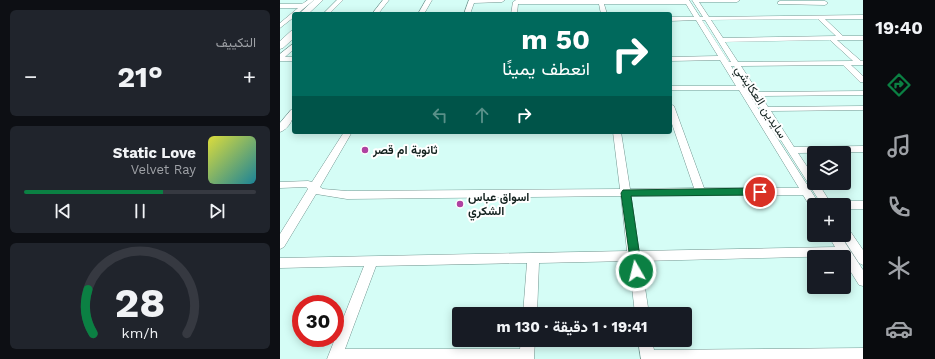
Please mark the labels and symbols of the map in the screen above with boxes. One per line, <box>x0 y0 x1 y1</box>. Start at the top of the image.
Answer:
street label: سايدين العكايشي <box>730 63 790 143</box>
place label: ثانوية ام قصر <box>372 143 438 158</box>
marker: ثانوية ام قصر <box>360 145 370 155</box>
pin <box>743 175 777 209</box>
place label: اسواق عباس الشكري <box>468 190 529 221</box>
marker: اسواق عباس الشكري <box>455 199 465 209</box>
position arrow <box>615 250 657 292</box>
speed limit sign: 30 <box>292 295 344 347</box>

